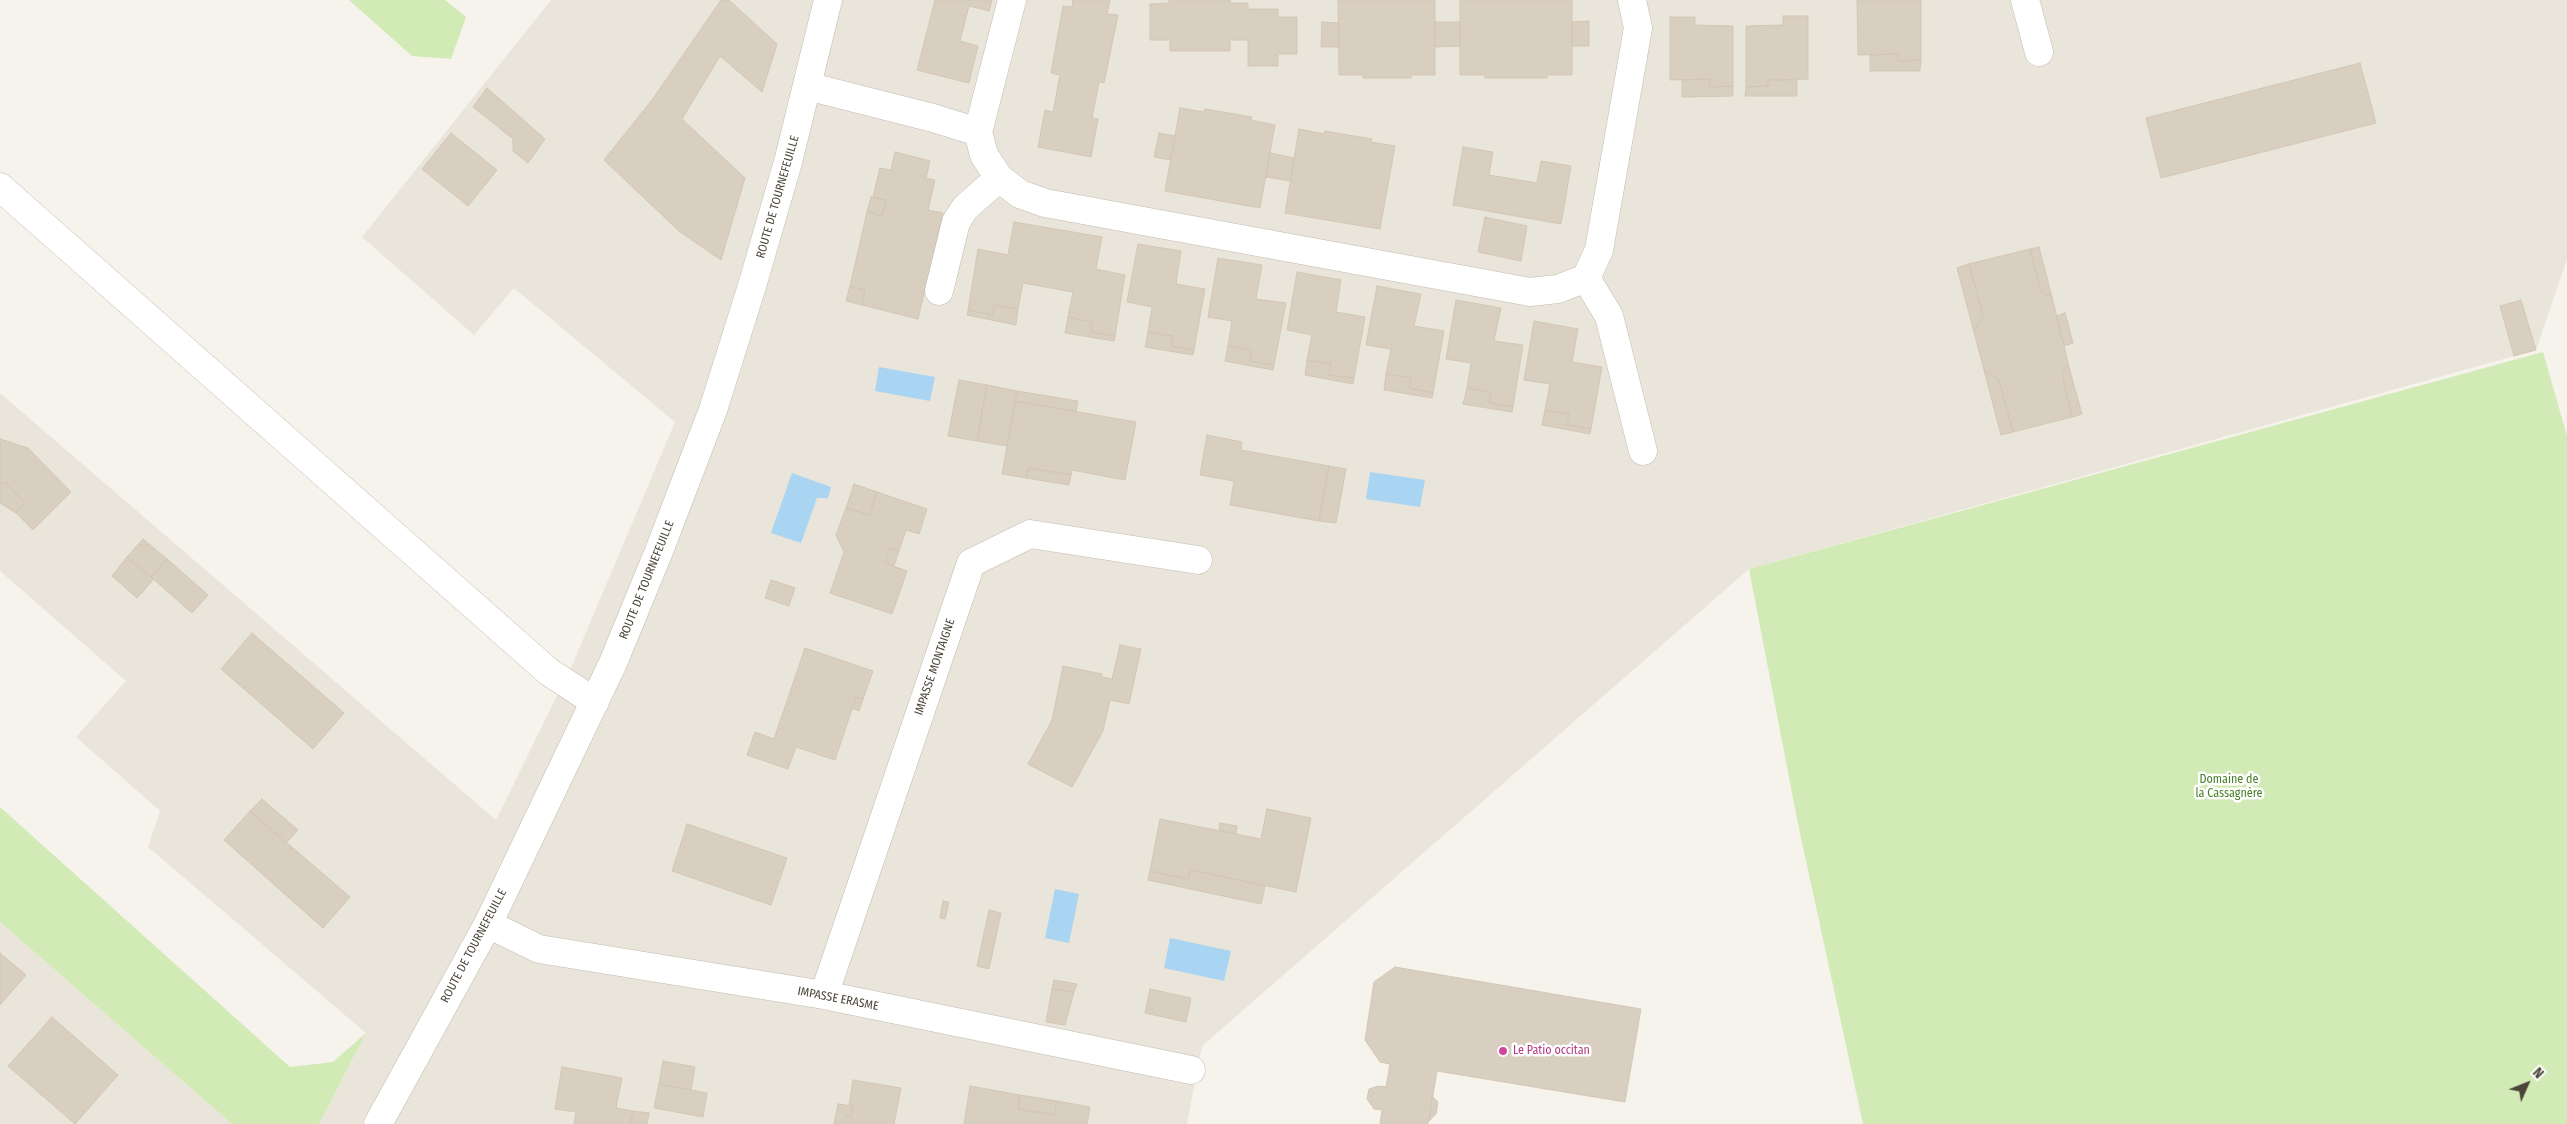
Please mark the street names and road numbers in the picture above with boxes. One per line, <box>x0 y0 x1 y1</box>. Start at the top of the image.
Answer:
street label: ROUTE DE TOURNEFEUILLE <box>754 134 802 260</box>
street label: ROUTE DE TOURNEFEUILLE <box>617 518 677 642</box>
street label: IMPASSE MONTAIGNE <box>912 617 958 717</box>
street label: ROUTE DE TOURNEFEUILLE <box>438 887 510 1005</box>
street label: IMPASSE ERASME <box>796 984 880 1014</box>

